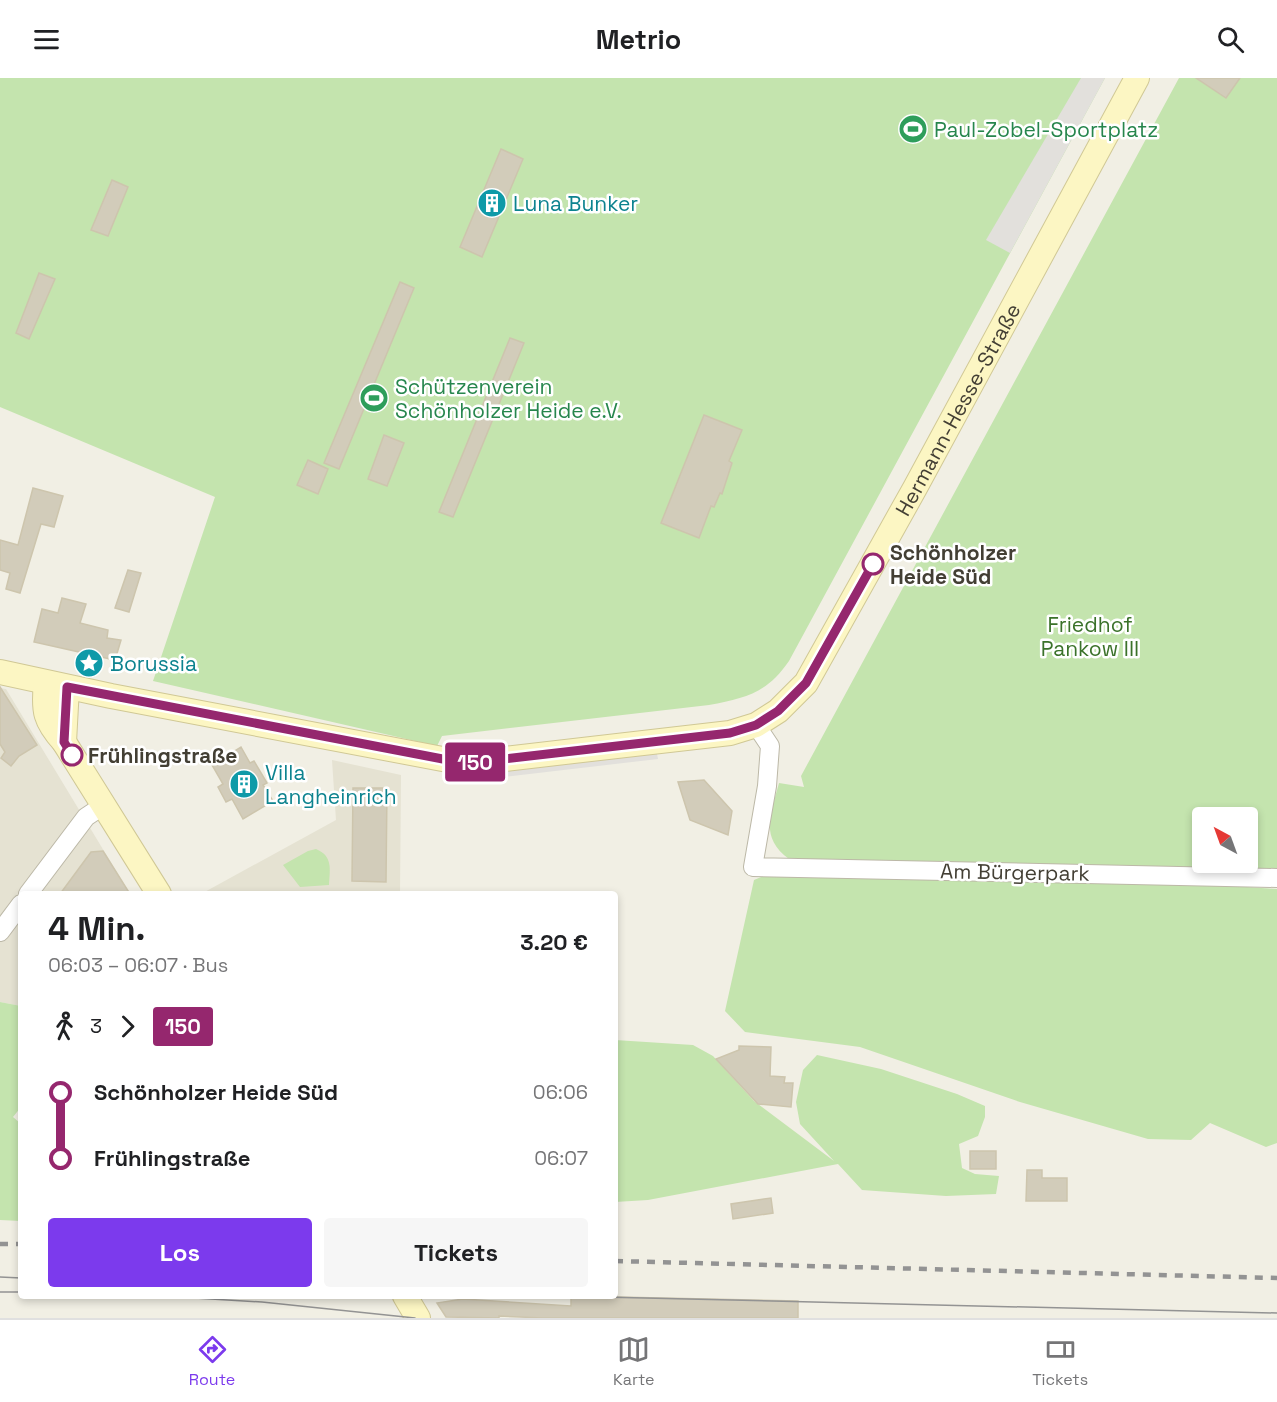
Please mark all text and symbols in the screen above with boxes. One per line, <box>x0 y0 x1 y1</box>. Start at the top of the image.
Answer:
text: Metrio <box>596 22 681 57</box>
icon: menu <box>30 23 63 56</box>
icon: search <box>1214 23 1247 56</box>
sports icon: Paul-Zobel-Sportplatz <box>897 113 929 145</box>
place label: Paul-Zobel-Sportplatz <box>934 116 1158 143</box>
building icon: Luna Bunker <box>476 187 508 219</box>
place label: Luna Bunker <box>513 190 638 217</box>
street label: Hermann-Hesse-Straße <box>889 298 1026 520</box>
place label: Schützenverein Schönholzer Heide e.V. <box>395 373 622 424</box>
sports icon: Schützenverein Schönholzer Heide e.V. <box>358 382 390 414</box>
place label: Schönholzer Heide Süd <box>890 539 1016 590</box>
marker: Schönholzer Heide Süd <box>862 553 884 575</box>
park label: Friedhof Pankow III <box>1041 611 1139 662</box>
place icon: Borussia <box>73 647 105 679</box>
place label: Borussia <box>110 650 197 677</box>
place label: Frühlingstraße <box>88 742 237 769</box>
line badge: 150 <box>440 742 510 782</box>
marker: Frühlingstraße <box>61 744 83 766</box>
text: 150 <box>457 749 493 776</box>
place label: Villa Langheinrich <box>265 759 397 810</box>
building icon: Villa Langheinrich <box>228 768 260 800</box>
north arrow <box>1192 807 1258 873</box>
map controls <box>1192 807 1258 873</box>
street label: Am Bürgerpark <box>940 857 1090 887</box>
text: 4 Min. <box>48 908 145 950</box>
text: 3.20 € <box>520 928 588 956</box>
text: 06:03 – 06:07 · Bus <box>48 952 228 978</box>
icon: walk <box>48 1010 81 1043</box>
icon: forward <box>111 1010 144 1043</box>
text: 3 <box>90 1013 102 1039</box>
text: 150 <box>165 1013 201 1040</box>
text: Schönholzer Heide Süd <box>94 1078 338 1106</box>
text: 06:06 <box>533 1079 588 1105</box>
text: Frühlingstraße <box>94 1144 250 1172</box>
text: 06:07 <box>534 1145 588 1171</box>
button: Los <box>48 1218 312 1287</box>
button: Tickets <box>324 1218 588 1287</box>
tab: Route <box>189 1333 235 1390</box>
tab: Karte <box>613 1333 654 1390</box>
tab: Tickets <box>1032 1333 1088 1390</box>

